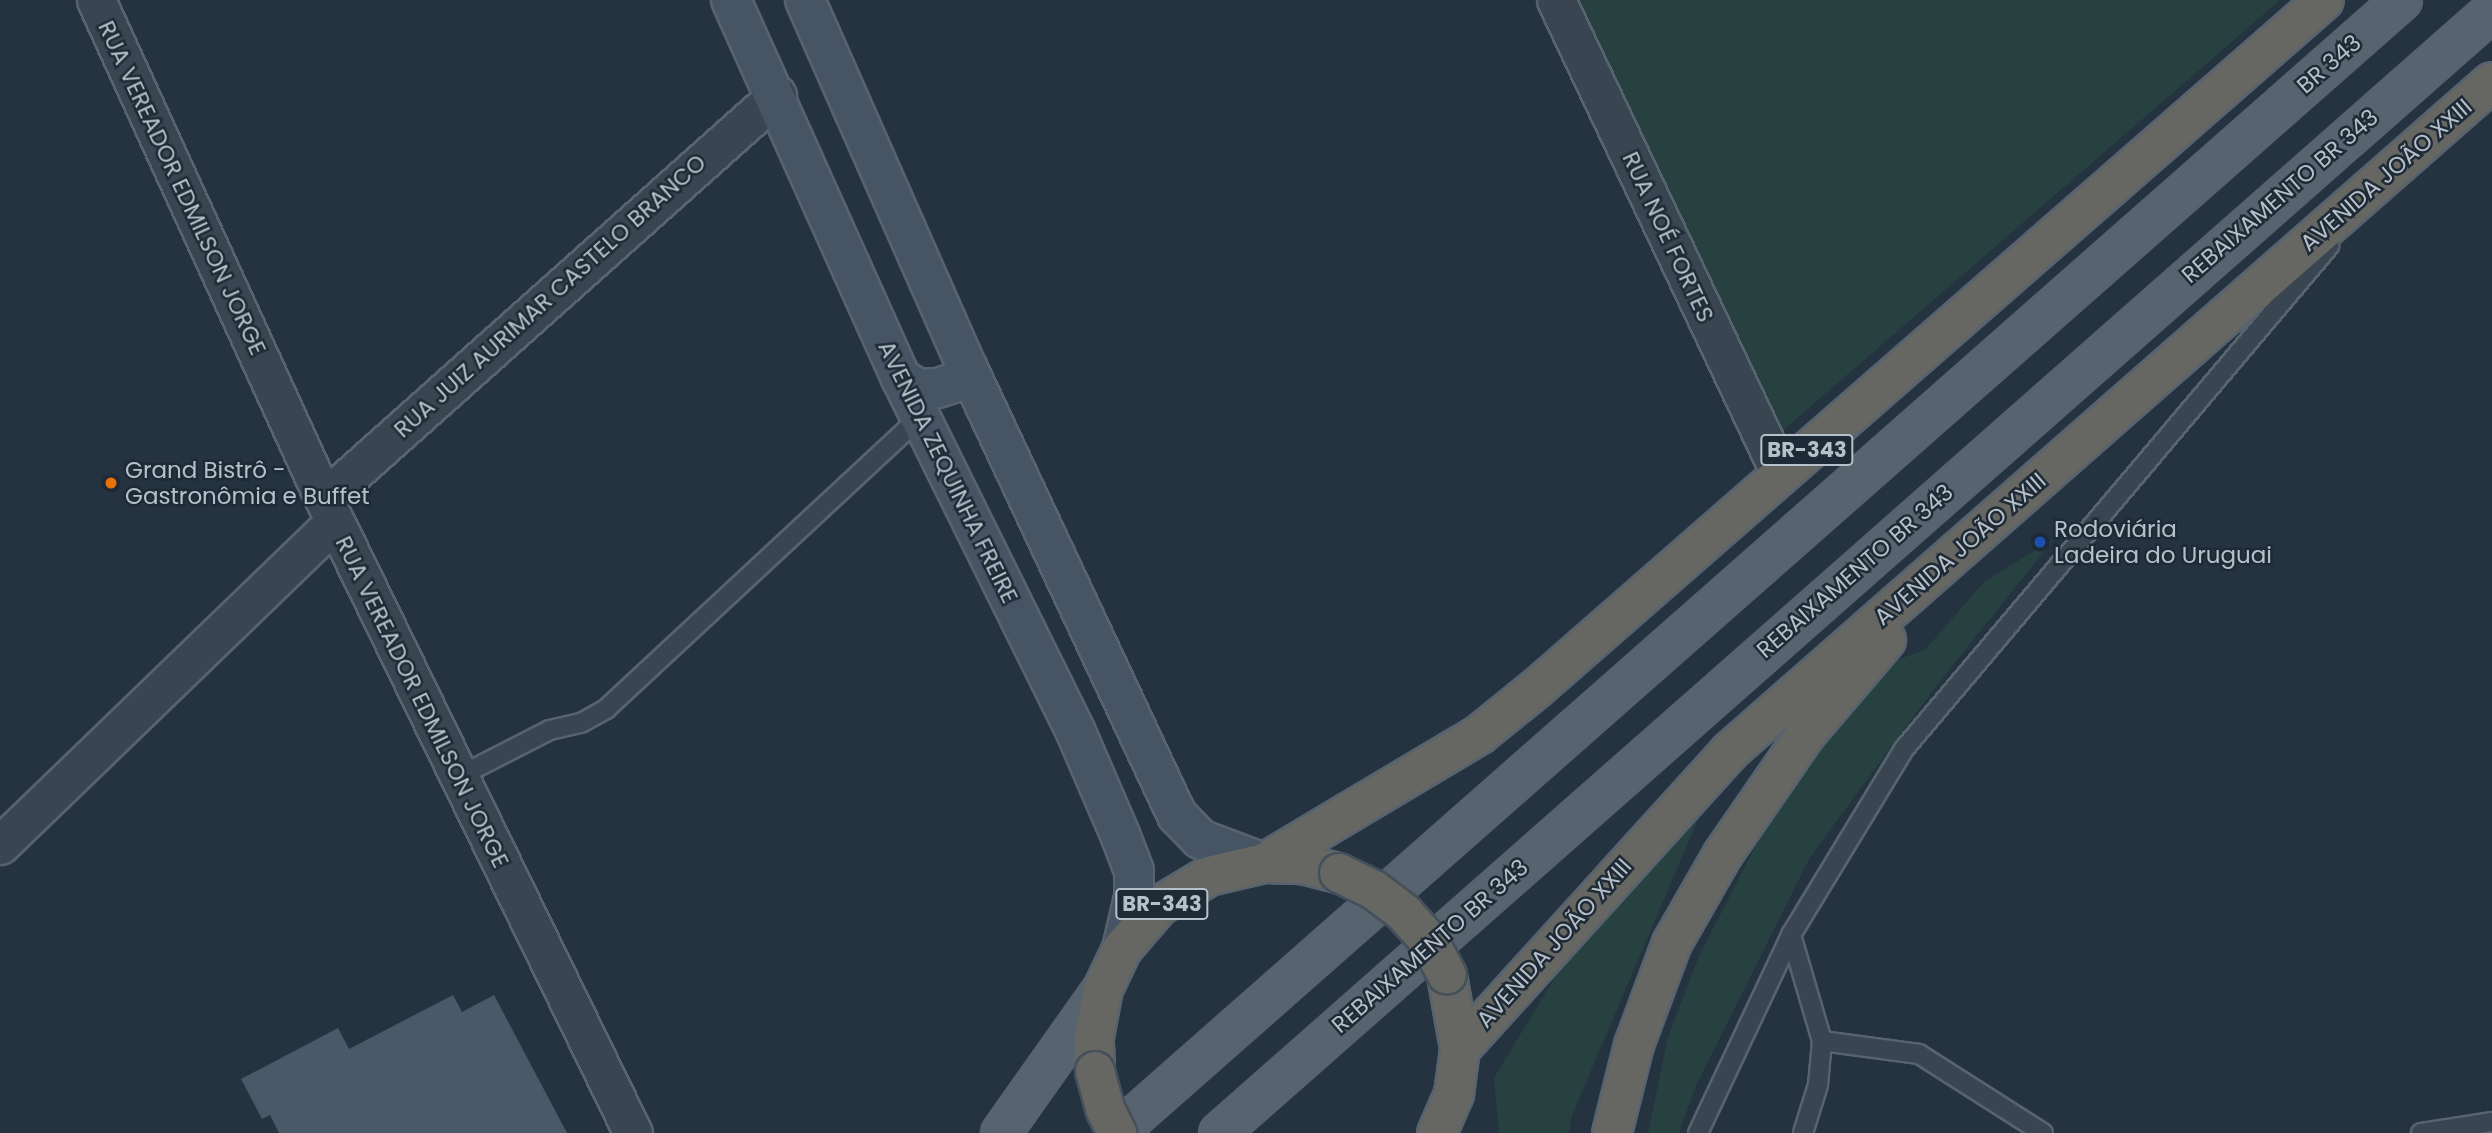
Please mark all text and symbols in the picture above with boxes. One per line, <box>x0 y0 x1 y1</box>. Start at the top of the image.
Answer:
street label: RUA VEREADOR EDMILSON JORGE <box>92 17 272 359</box>
street label: BR 343 <box>2291 29 2367 99</box>
street label: AVENIDA JOÃO XXIII <box>2295 93 2477 257</box>
street label: REBAIXAMENTO BR 343 <box>2176 103 2384 289</box>
street label: RUA NOÉ FORTES <box>1616 147 1720 327</box>
street label: RUA JUIZ AURIMAR CASTELO BRANCO <box>388 149 712 443</box>
street label: AVENIDA ZEQUINHA FREIRE <box>872 336 1024 608</box>
road number: BR-343 <box>1760 433 1854 468</box>
place label: Grand Bistrô - Gastronômia e Buffet <box>125 456 370 510</box>
street label: AVENIDA JOÃO XXIII <box>1869 467 2051 631</box>
marker: Grand Bistrô - Gastronômia e Buffet <box>103 475 119 491</box>
street label: REBAIXAMENTO BR 343 <box>1751 478 1959 664</box>
place label: Rodoviária Ladeira do Uruguai <box>2054 515 2272 569</box>
street label: RUA VEREADOR EDMILSON JORGE <box>329 532 515 872</box>
marker: Rodoviária Ladeira do Uruguai <box>2032 534 2048 550</box>
street label: REBAIXAMENTO BR 343 <box>1326 853 1534 1039</box>
street label: AVENIDA JOÃO XXIII <box>1471 853 1637 1033</box>
road number: BR-343 <box>1115 886 1209 922</box>

